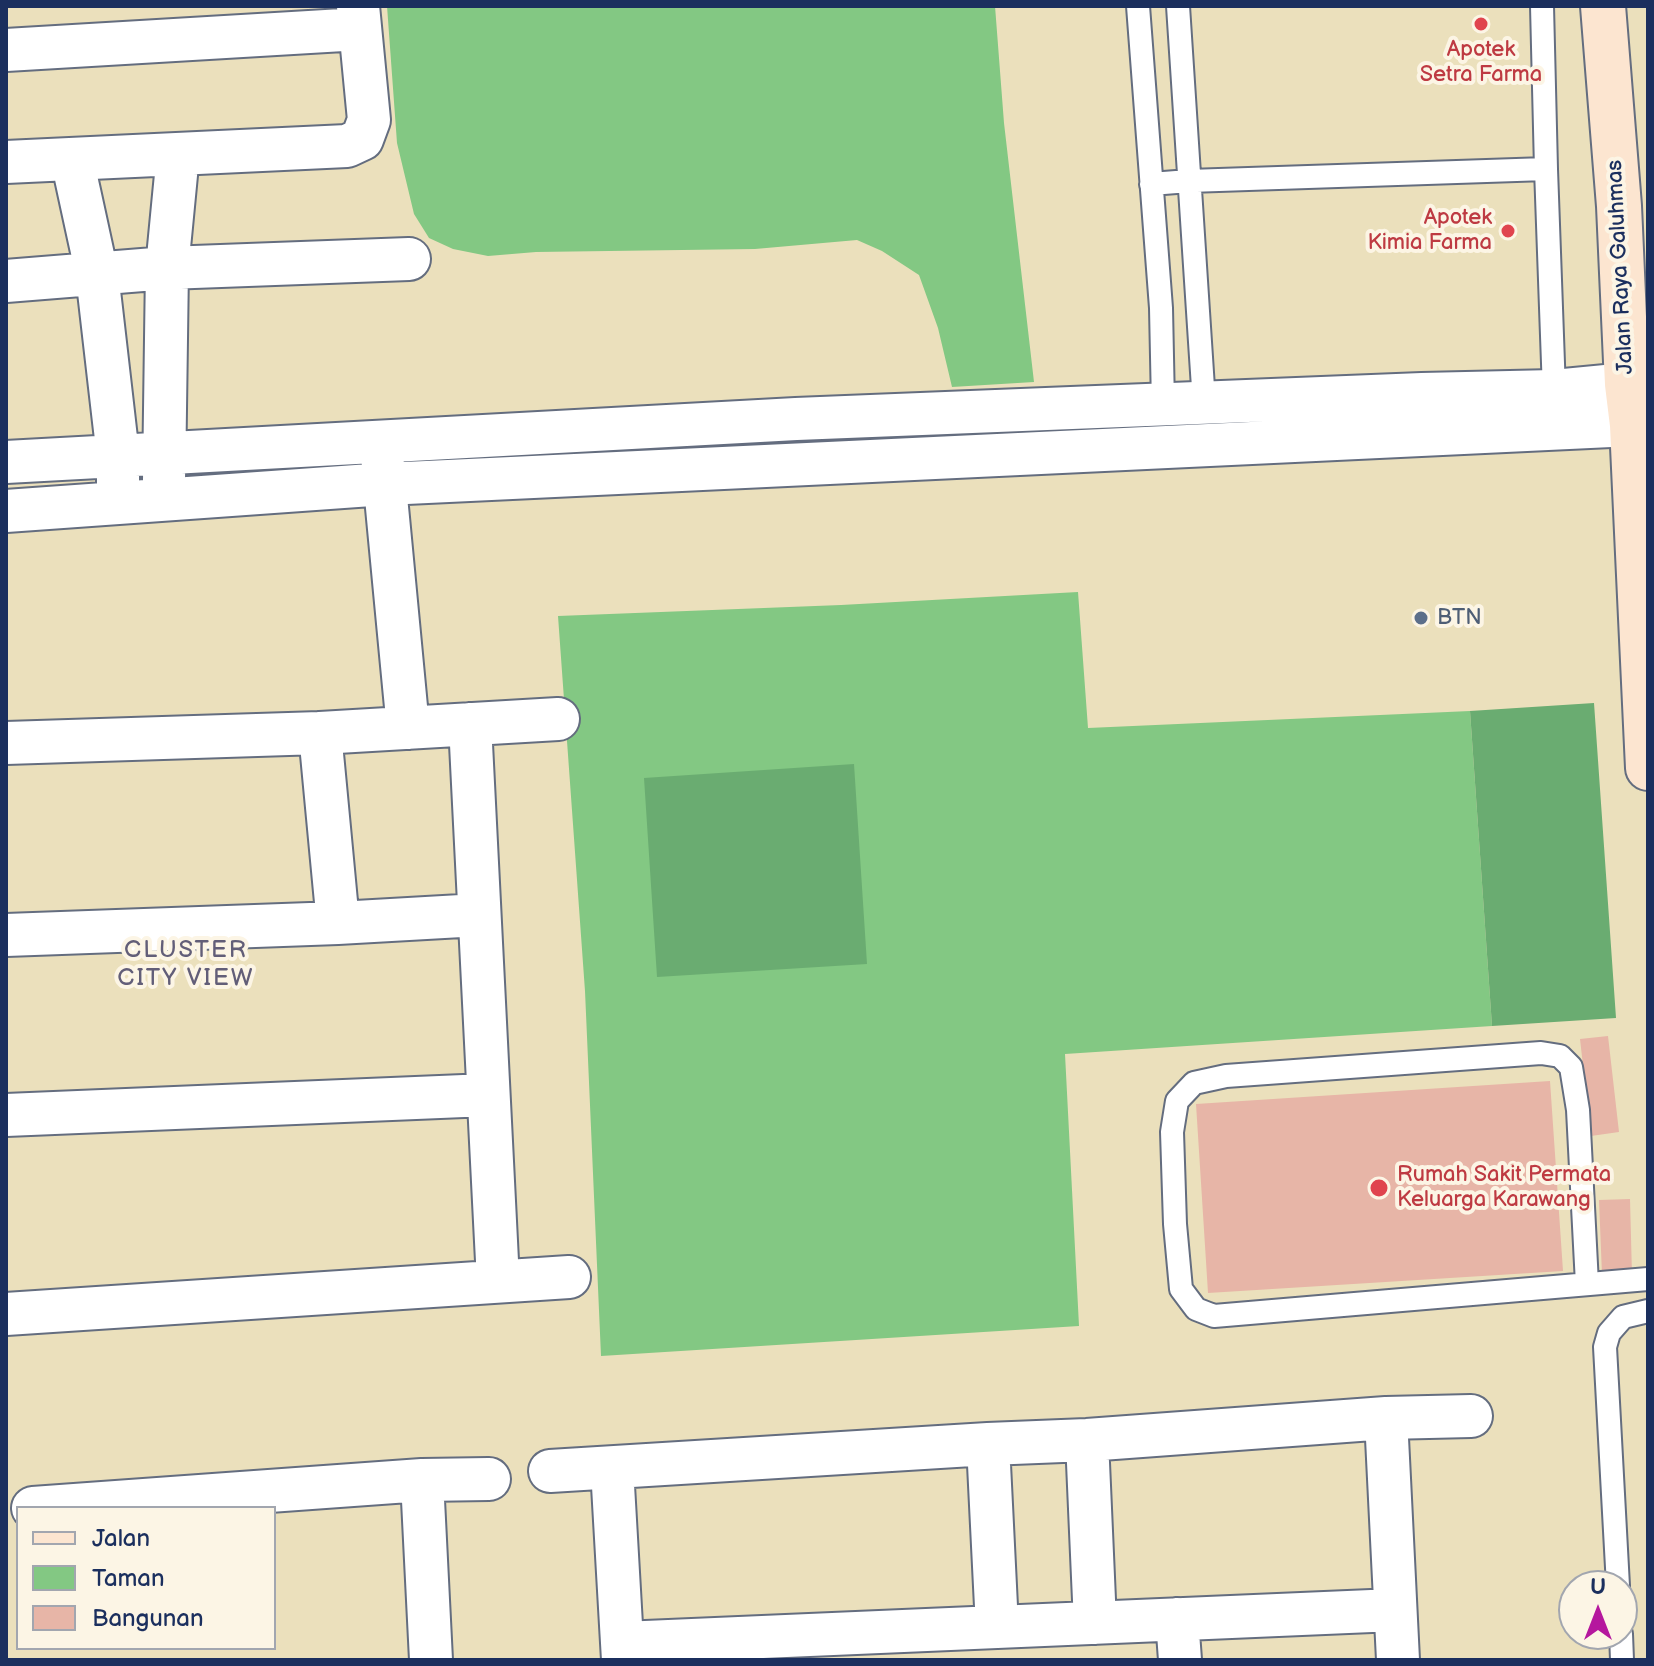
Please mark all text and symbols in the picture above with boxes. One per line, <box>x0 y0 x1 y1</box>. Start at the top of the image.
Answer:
marker: Apotek Setra Farma <box>1472 15 1490 33</box>
place label: Apotek Setra Farma <box>1420 37 1542 88</box>
street label: Jalan Raya Galuhmas <box>1602 159 1640 375</box>
place label: Apotek Kimia Farma <box>1367 205 1492 256</box>
marker: Apotek Kimia Farma <box>1499 222 1517 240</box>
place label: BTN <box>1437 605 1482 631</box>
marker: BTN <box>1412 609 1430 627</box>
district label: CLUSTER CITY VIEW <box>117 937 255 993</box>
place label: Rumah Sakit Permata Keluarga Karawang <box>1397 1162 1611 1214</box>
marker: Rumah Sakit Permata Keluarga Karawang <box>1368 1177 1390 1199</box>
legend <box>16 1506 276 1650</box>
text: Jalan <box>92 1524 150 1553</box>
text: Taman <box>92 1564 164 1593</box>
north arrow <box>1558 1570 1638 1650</box>
text: U <box>1590 1574 1606 1601</box>
text: Bangunan <box>92 1604 203 1633</box>

